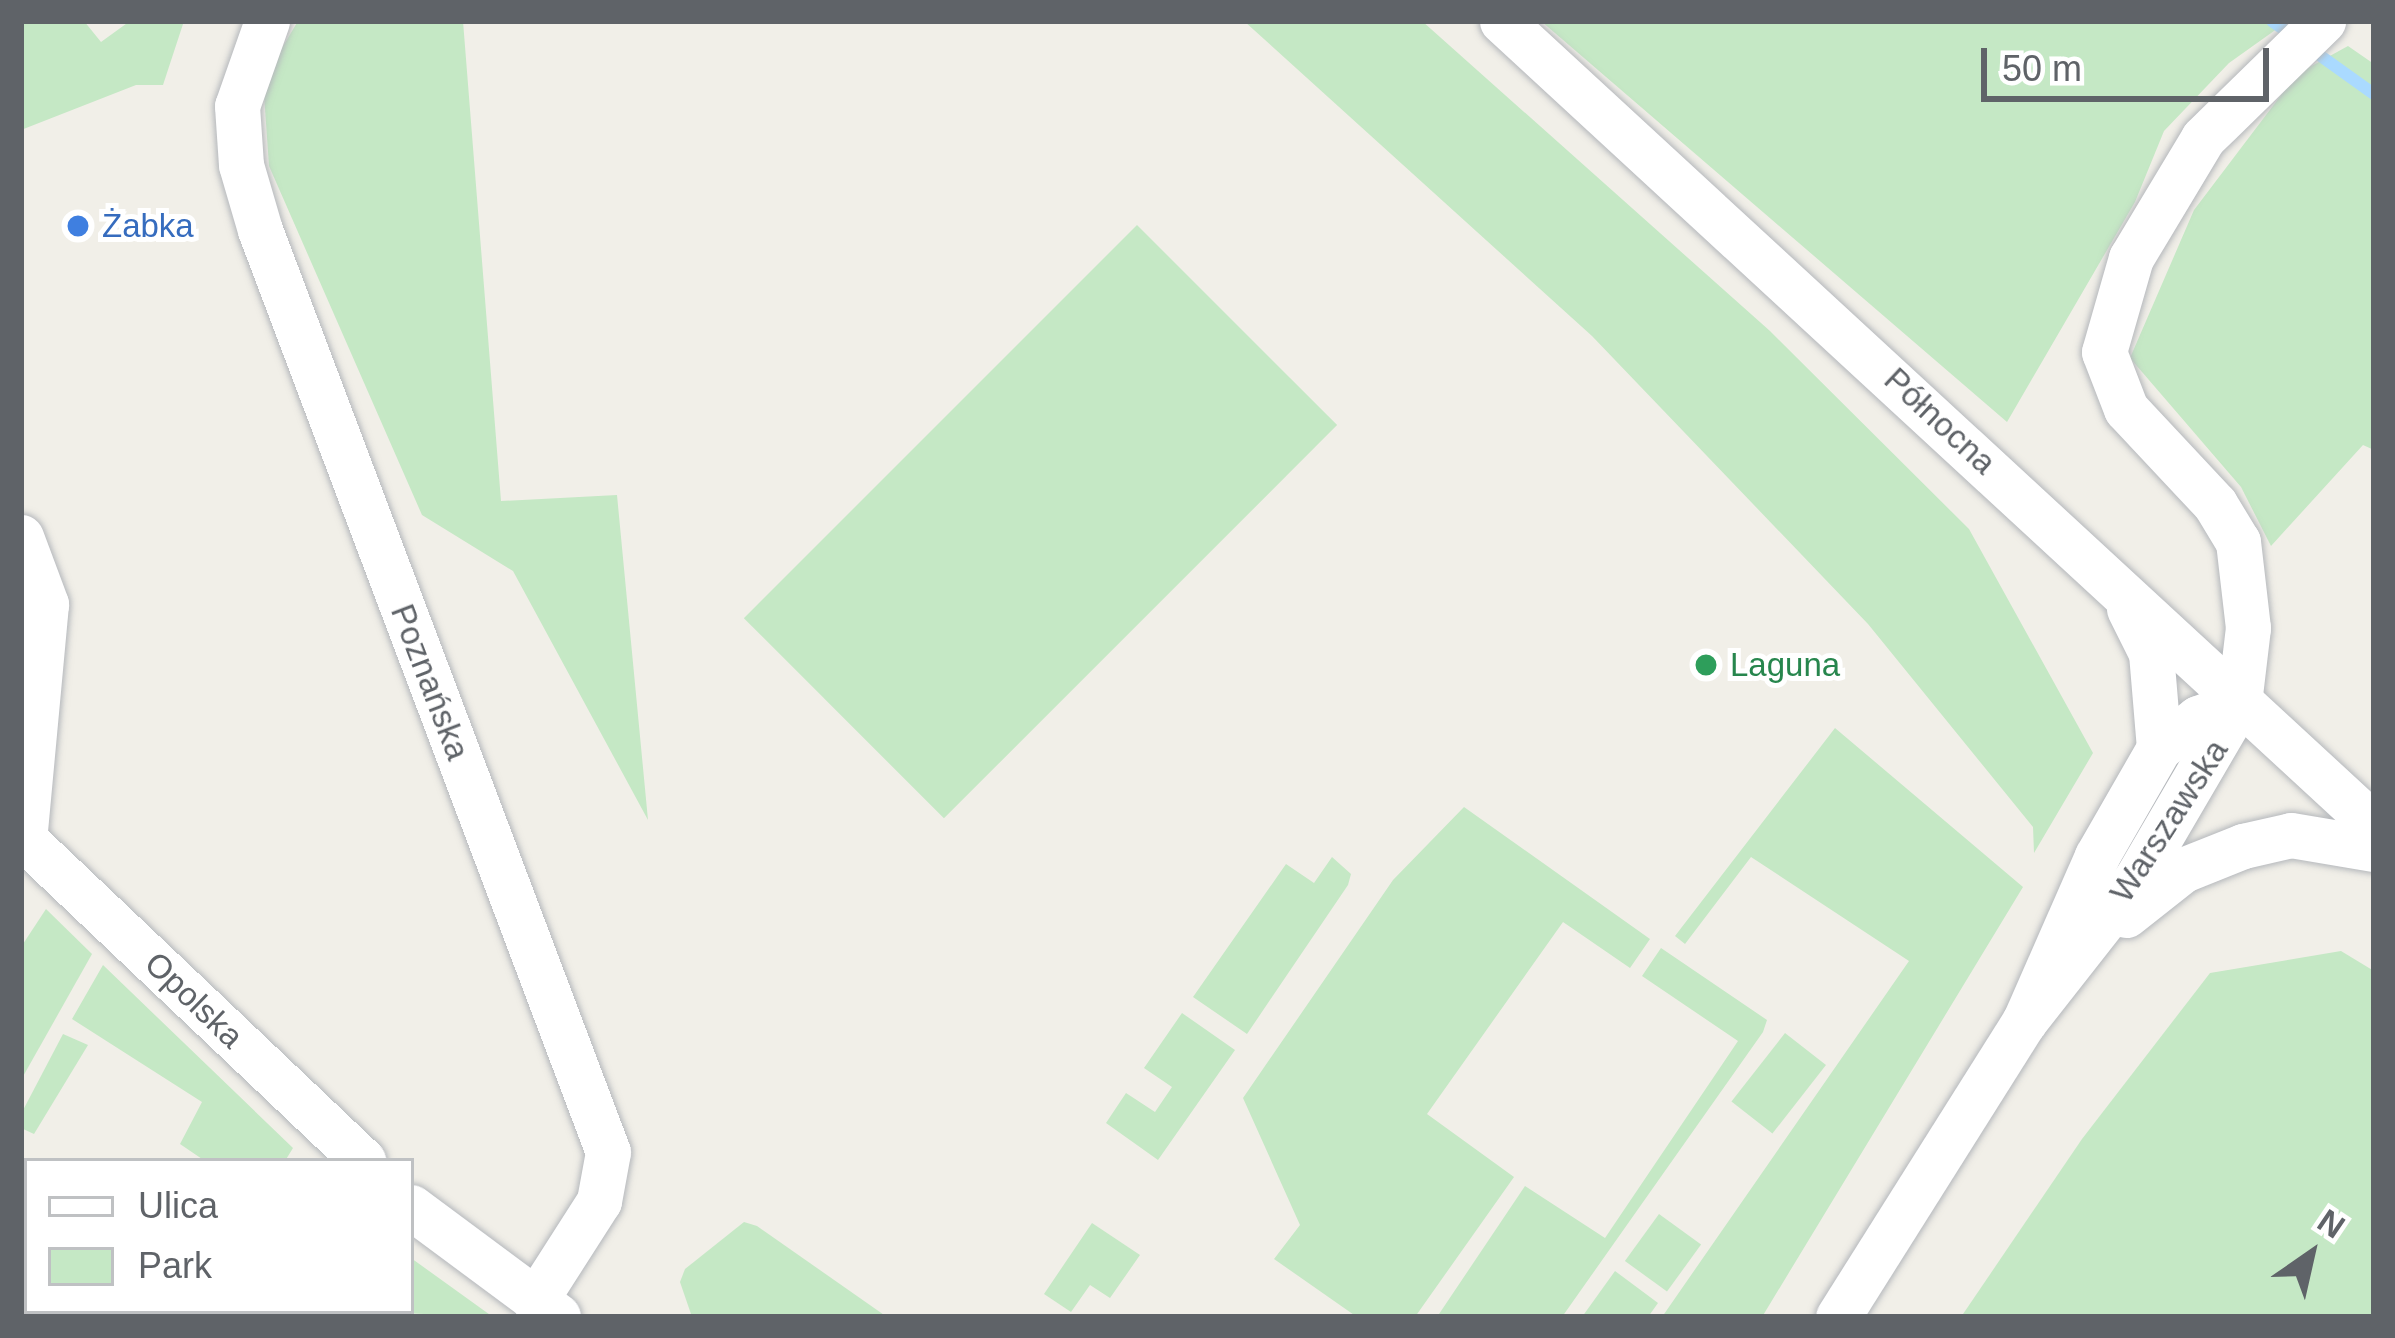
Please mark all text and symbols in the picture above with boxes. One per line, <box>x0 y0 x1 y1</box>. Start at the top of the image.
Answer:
scale bar <box>1987 24 2275 98</box>
text: 50 m <box>2002 48 2082 89</box>
place label: Żabka <box>102 206 194 246</box>
marker: Żabka <box>65 213 91 239</box>
street label: Północna <box>1876 360 2004 482</box>
street label: Poznańska <box>382 599 478 765</box>
place label: Laguna <box>1730 645 1840 685</box>
marker: Laguna <box>1693 652 1719 678</box>
street label: Warszawska <box>2102 732 2236 910</box>
street label: Opolska <box>137 944 251 1056</box>
legend <box>24 1158 414 1314</box>
text: Ulica <box>138 1185 218 1226</box>
north arrow <box>2251 1194 2371 1314</box>
text: N <box>2311 1202 2352 1246</box>
text: Park <box>138 1245 212 1286</box>

